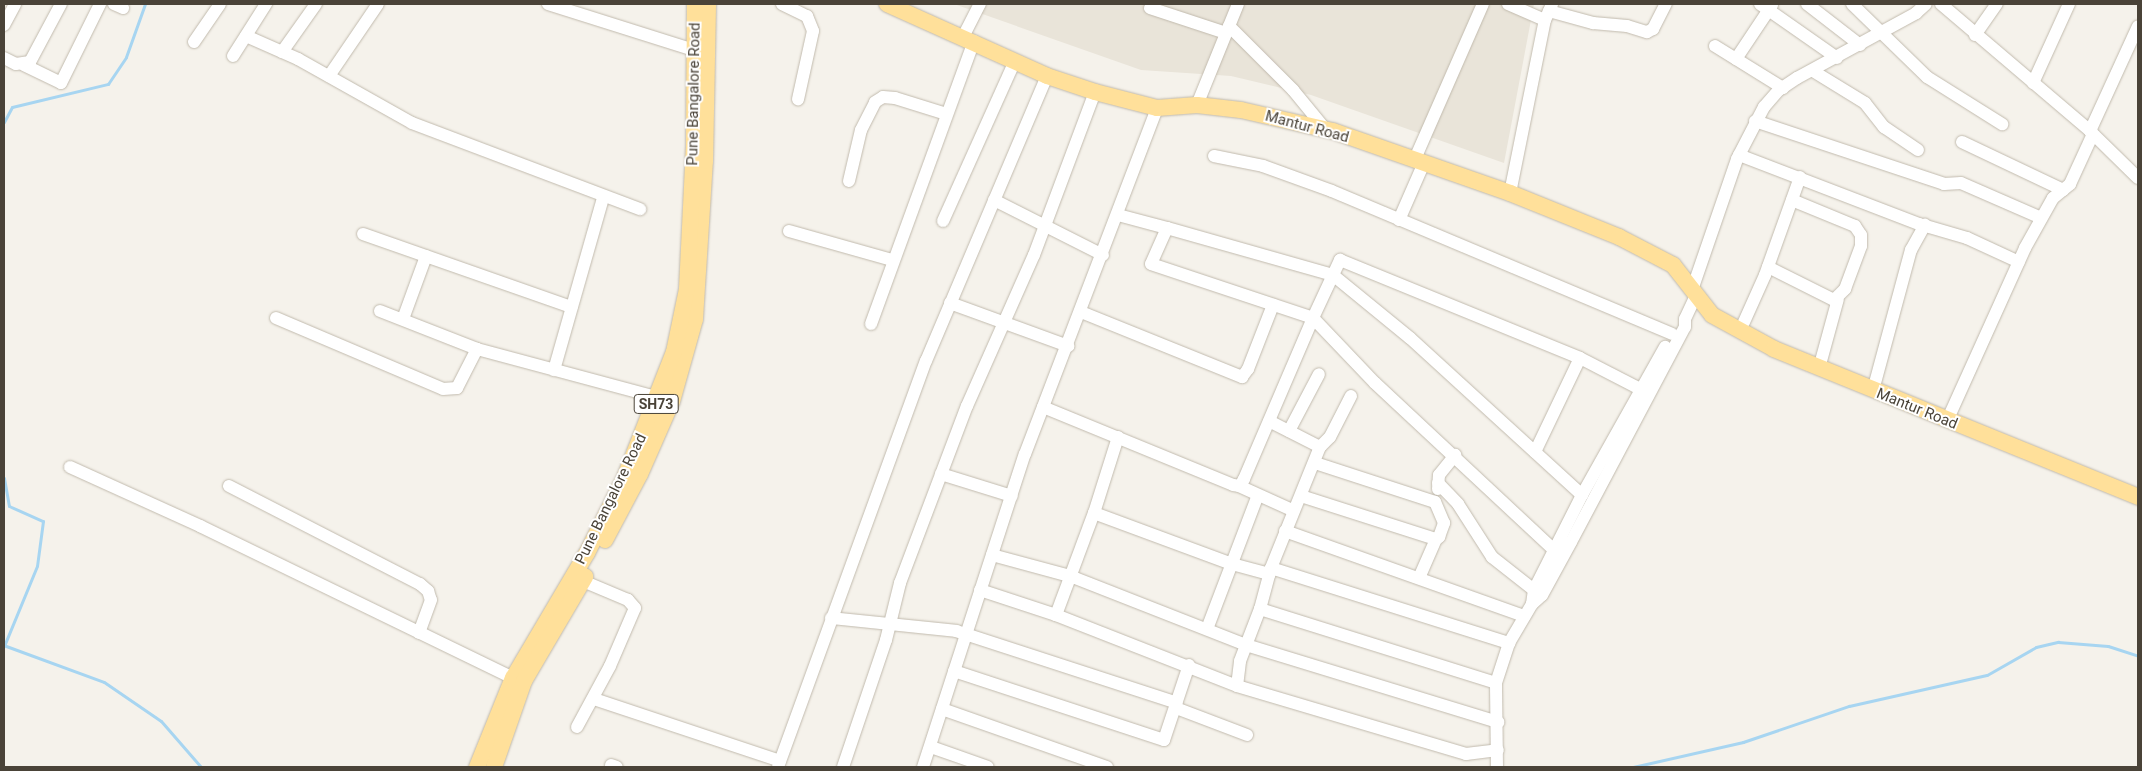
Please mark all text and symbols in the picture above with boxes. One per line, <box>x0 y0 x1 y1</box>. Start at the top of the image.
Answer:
street label: Pune Bangalore Road <box>684 22 704 166</box>
street label: Mantur Road <box>1263 107 1351 147</box>
street label: Mantur Road <box>1874 385 1960 433</box>
road number: SH73 <box>634 392 678 416</box>
street label: Pune Bangalore Road <box>572 431 650 567</box>

